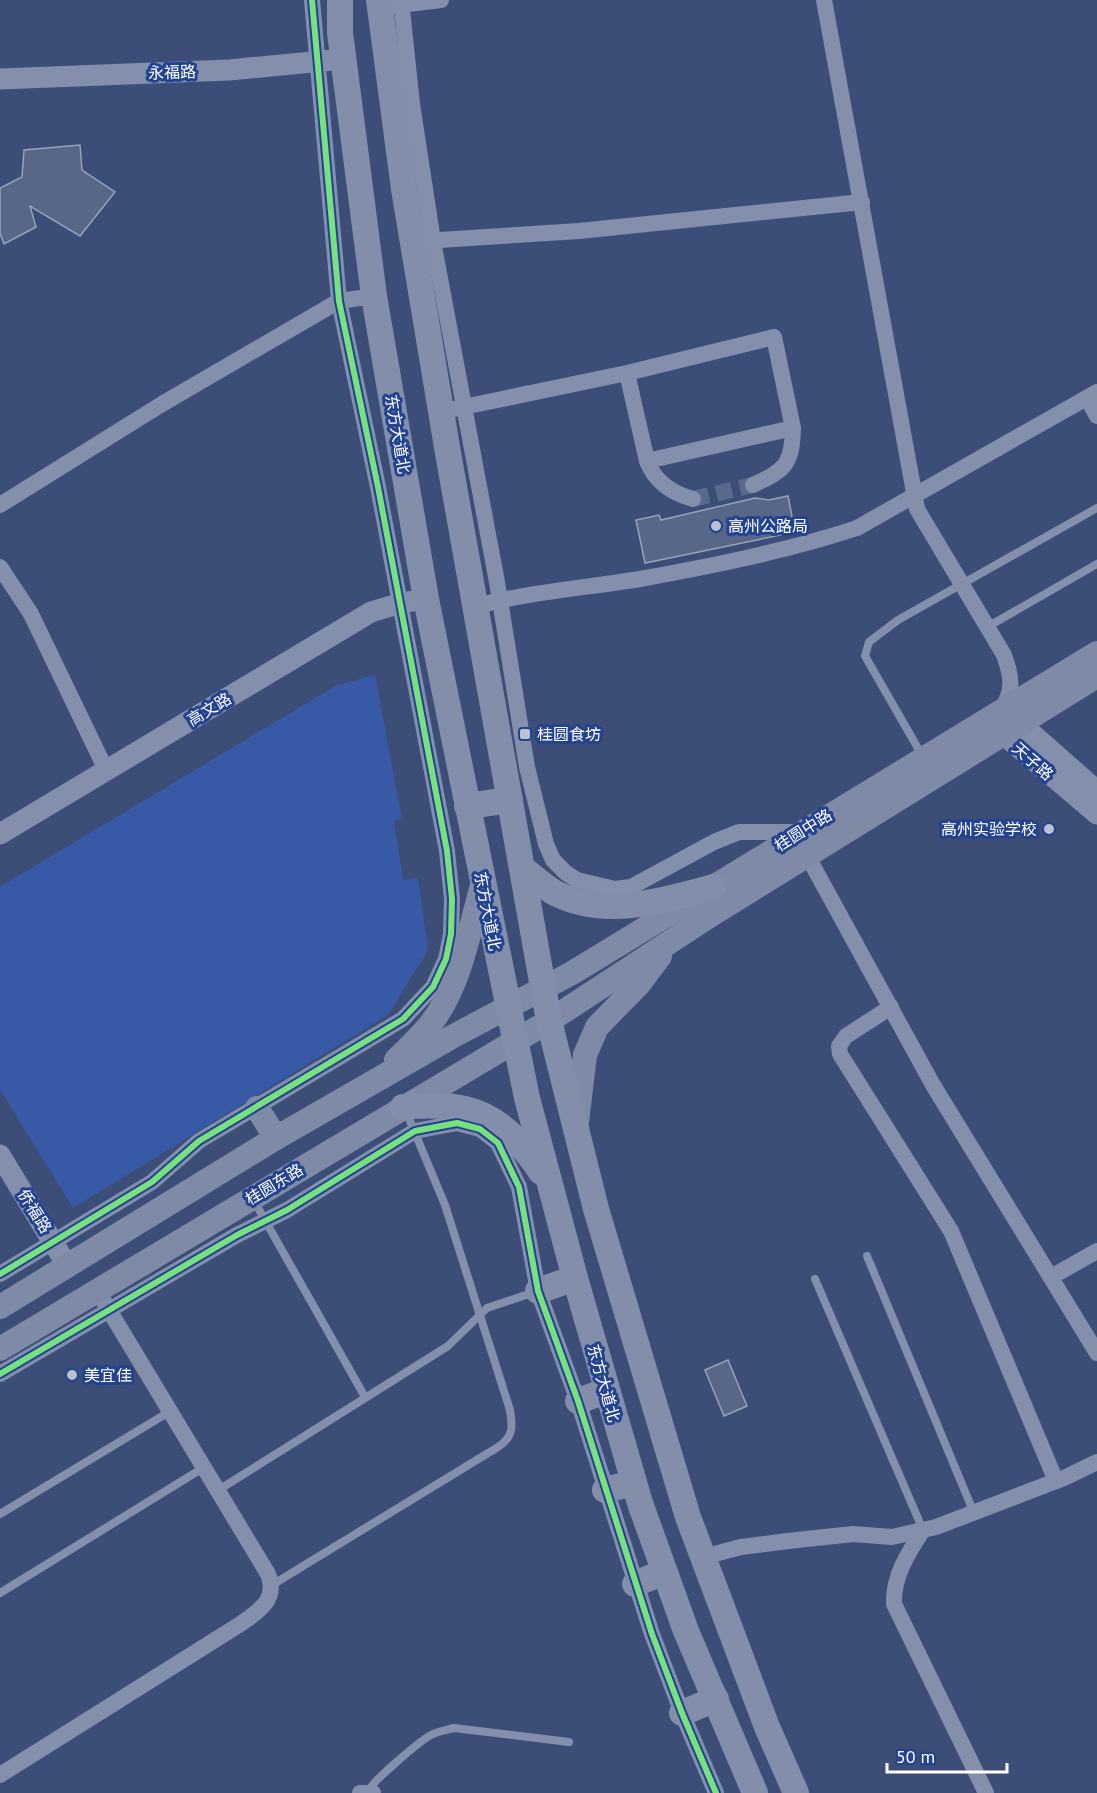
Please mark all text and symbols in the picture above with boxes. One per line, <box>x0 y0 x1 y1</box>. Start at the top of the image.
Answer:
street label: 永福路 <box>148 61 196 83</box>
street label: 东方大道北 <box>381 393 415 475</box>
place label: 高州公路局 <box>728 516 808 536</box>
marker: 高州公路局 <box>709 519 723 533</box>
street label: 高文路 <box>183 688 235 730</box>
place label: 桂圆食坊 <box>537 724 601 744</box>
marker: 桂圆食坊 <box>518 727 532 741</box>
street label: 天子路 <box>1008 738 1058 784</box>
street label: 桂圆中路 <box>771 805 835 855</box>
place label: 高州实验学校 <box>941 819 1037 839</box>
marker: 高州实验学校 <box>1042 822 1056 836</box>
street label: 东方大道北 <box>471 870 505 952</box>
street label: 桂圆东路 <box>241 1159 307 1209</box>
street label: 侨福路 <box>14 1185 56 1237</box>
street label: 东方大道北 <box>583 1342 625 1424</box>
place label: 美宜佳 <box>84 1365 132 1385</box>
marker: 美宜佳 <box>65 1368 79 1382</box>
scale bar <box>887 1736 1007 1774</box>
text: 50 m <box>896 1745 935 1768</box>

